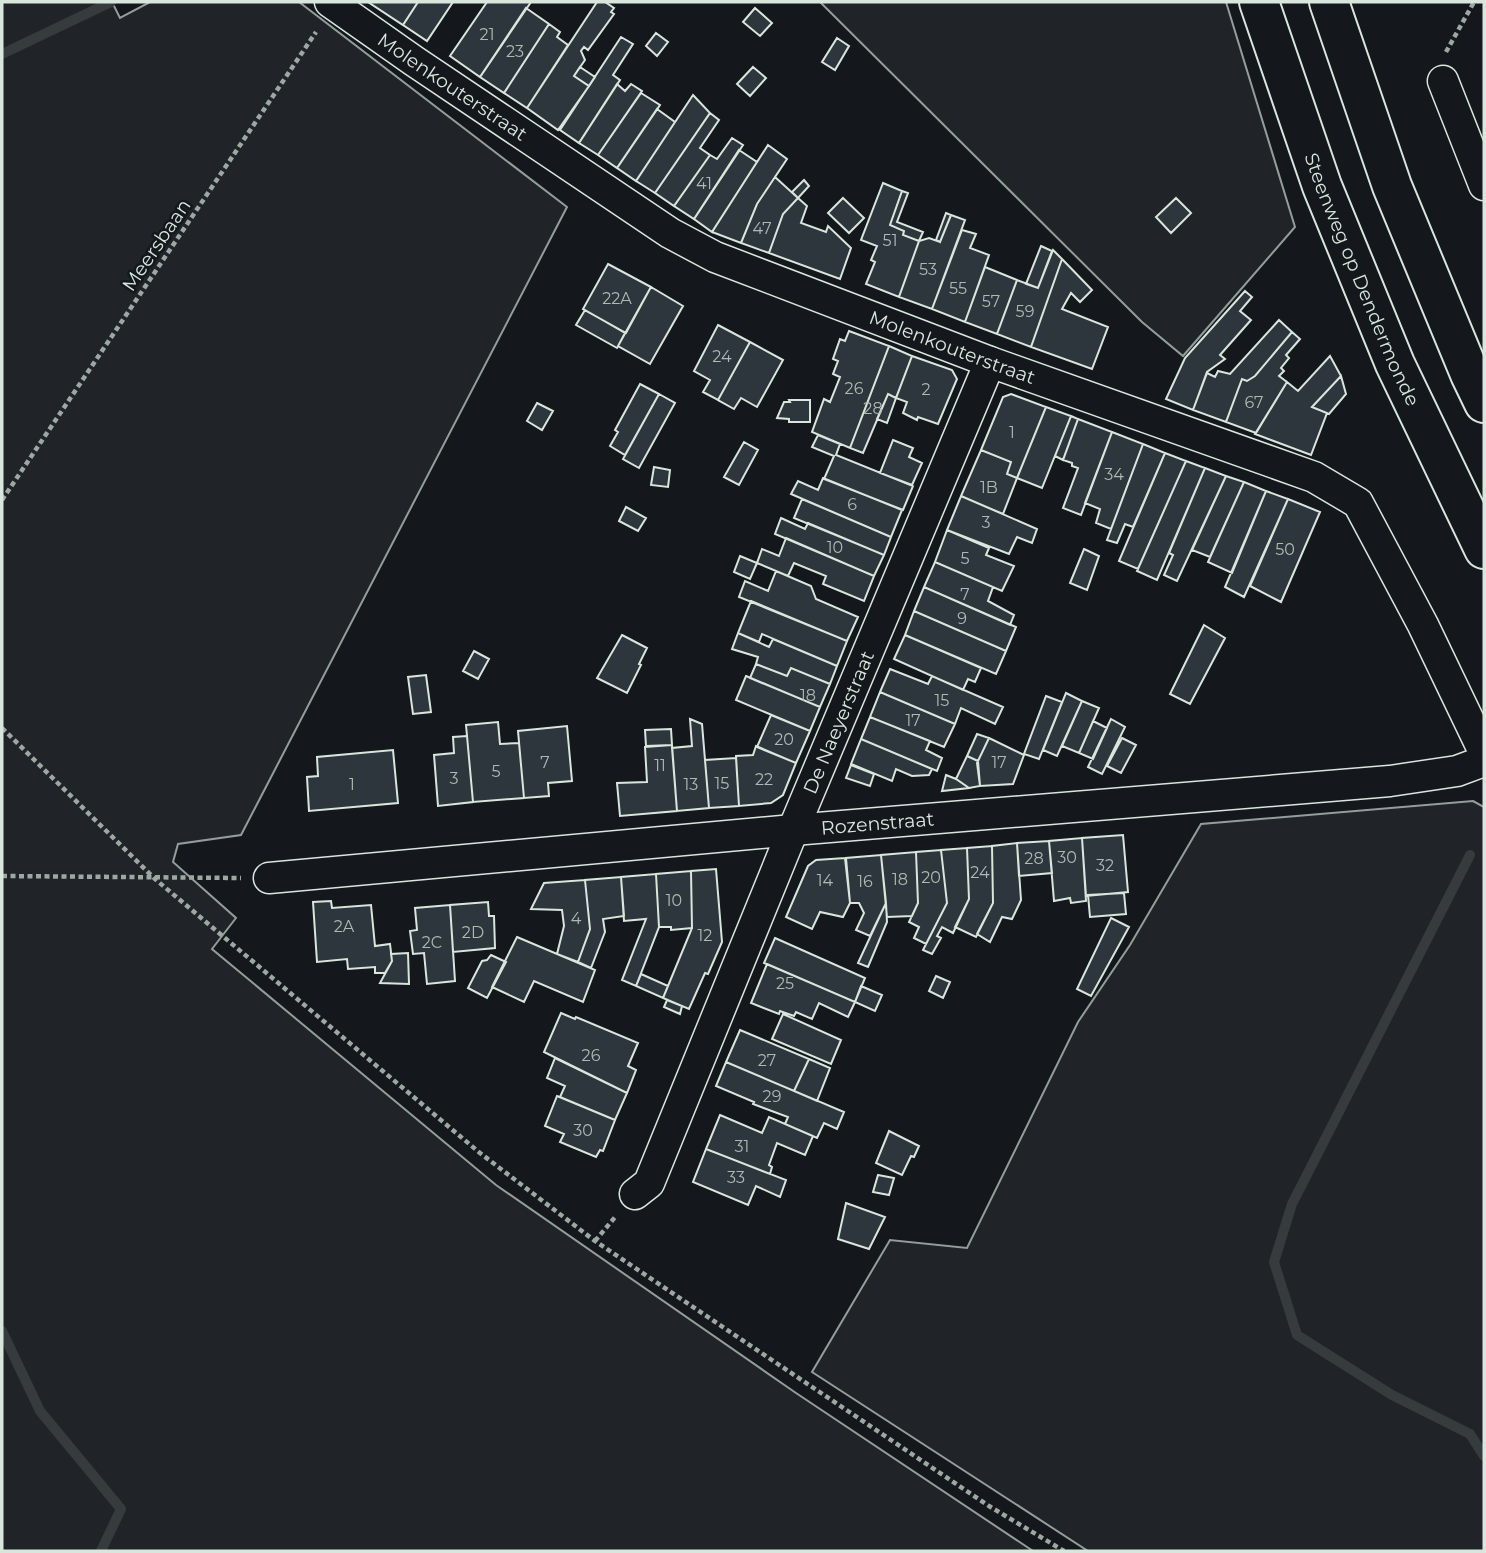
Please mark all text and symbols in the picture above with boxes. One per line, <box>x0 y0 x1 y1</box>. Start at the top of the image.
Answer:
house number: 21 <box>480 25 494 44</box>
street label: Molenkouterstraat <box>373 28 532 146</box>
house number: 23 <box>506 42 524 61</box>
street label: Steenweg op Dendermonde <box>1300 150 1424 410</box>
house number: 41 <box>696 174 712 193</box>
street label: Meersbaan <box>117 195 196 296</box>
house number: 47 <box>752 219 772 238</box>
house number: 51 <box>883 231 897 250</box>
house number: 53 <box>919 260 937 279</box>
house number: 55 <box>949 279 967 298</box>
house number: 22A <box>602 289 632 308</box>
house number: 57 <box>982 292 1000 311</box>
house number: 59 <box>1016 302 1034 321</box>
street label: Molenkouterstraat <box>866 306 1039 389</box>
house number: 24 <box>712 347 732 366</box>
house number: 26 <box>845 379 864 398</box>
house number: 2 <box>921 380 931 399</box>
house number: 67 <box>1244 393 1264 412</box>
house number: 28 <box>863 399 883 418</box>
house number: 1 <box>1009 423 1015 442</box>
house number: 34 <box>1104 465 1124 484</box>
house number: 1B <box>980 478 998 497</box>
house number: 6 <box>847 495 857 514</box>
house number: 3 <box>981 513 991 532</box>
house number: 10 <box>827 538 843 557</box>
house number: 50 <box>1275 540 1295 559</box>
house number: 5 <box>960 549 970 568</box>
house number: 7 <box>960 585 970 604</box>
house number: 9 <box>957 609 967 628</box>
street label: De Naeyerstraat <box>798 647 879 798</box>
house number: 18 <box>800 686 816 705</box>
house number: 15 <box>935 691 949 710</box>
house number: 17 <box>905 711 921 730</box>
house number: 20 <box>774 730 794 749</box>
house number: 7 <box>540 753 550 772</box>
house number: 17 <box>991 753 1007 772</box>
house number: 11 <box>654 756 666 775</box>
house number: 5 <box>491 762 501 781</box>
house number: 3 <box>449 769 459 788</box>
house number: 22 <box>755 770 773 789</box>
house number: 15 <box>715 774 729 793</box>
house number: 1 <box>349 775 355 794</box>
house number: 13 <box>684 775 698 794</box>
street label: Rozenstraat <box>820 807 935 840</box>
house number: 30 <box>1057 848 1077 867</box>
house number: 28 <box>1024 849 1044 868</box>
house number: 32 <box>1096 856 1114 875</box>
house number: 24 <box>970 863 990 882</box>
house number: 20 <box>921 868 941 887</box>
house number: 18 <box>892 870 908 889</box>
house number: 14 <box>817 871 834 890</box>
house number: 16 <box>857 872 873 891</box>
house number: 10 <box>666 891 682 910</box>
house number: 4 <box>571 909 582 928</box>
house number: 2A <box>334 917 355 936</box>
house number: 2D <box>462 923 484 942</box>
house number: 12 <box>698 926 712 945</box>
house number: 2C <box>422 933 442 952</box>
house number: 25 <box>776 974 794 993</box>
house number: 26 <box>582 1046 601 1065</box>
house number: 27 <box>758 1051 776 1070</box>
house number: 29 <box>763 1087 781 1106</box>
house number: 30 <box>573 1121 593 1140</box>
house number: 31 <box>735 1137 749 1156</box>
house number: 33 <box>727 1168 745 1187</box>

